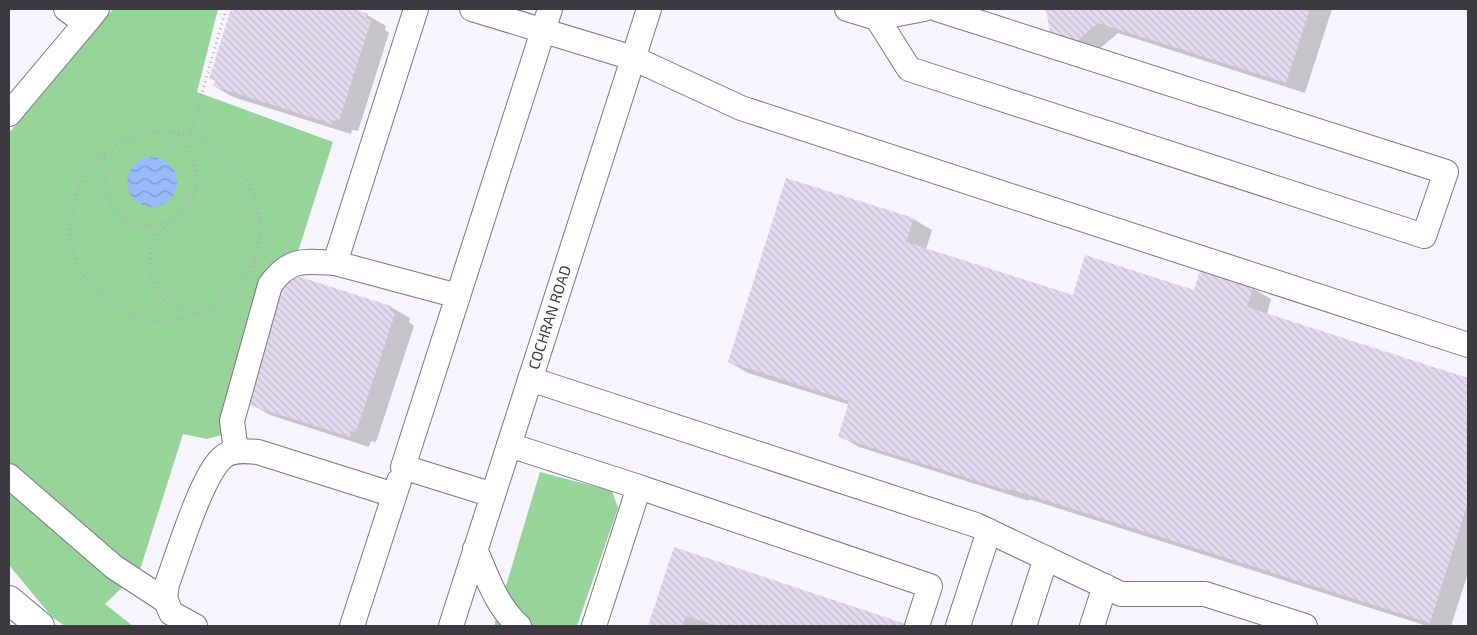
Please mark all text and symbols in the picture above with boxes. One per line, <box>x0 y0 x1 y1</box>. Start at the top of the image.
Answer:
street label: COCHRAN ROAD <box>524 263 574 371</box>

